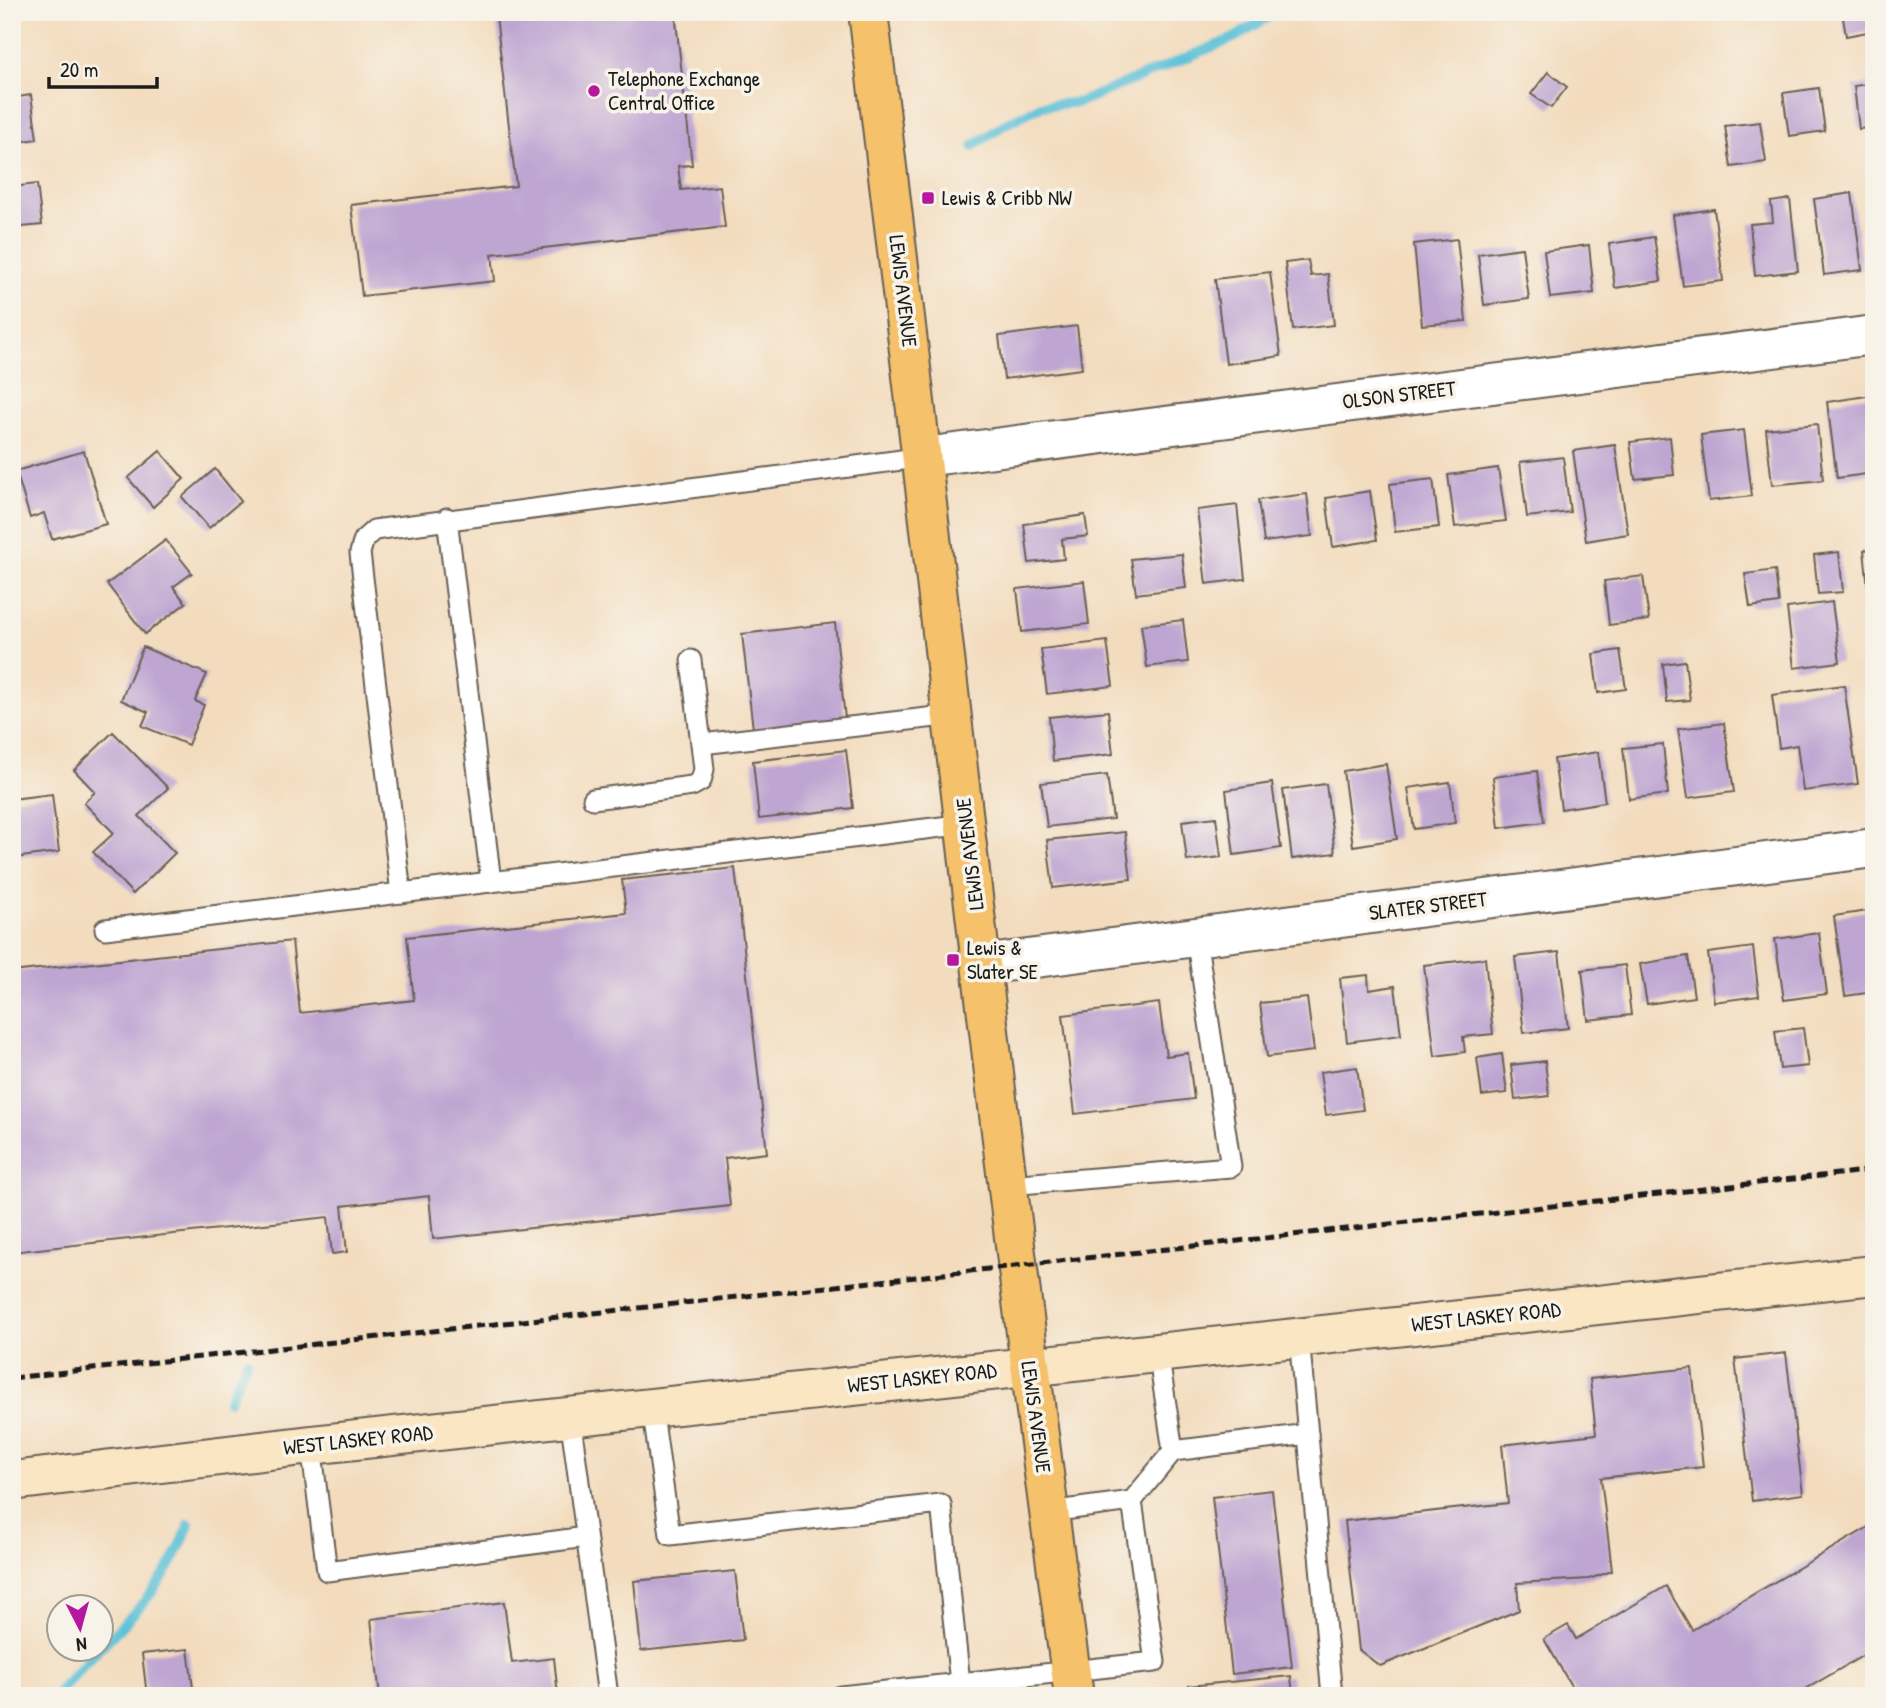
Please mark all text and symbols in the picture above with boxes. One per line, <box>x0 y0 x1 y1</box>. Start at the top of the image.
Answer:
scale bar <box>49 46 158 90</box>
text: 20 m <box>60 55 98 84</box>
place label: Telephone Exchange Central Office <box>608 64 760 117</box>
marker: Telephone Exchange Central Office <box>586 83 602 99</box>
place label: Lewis & Cribb NW <box>942 183 1072 212</box>
marker: Lewis & Cribb NW <box>920 190 936 206</box>
street label: LEWIS AVENUE <box>882 233 925 349</box>
street label: OLSON STREET <box>1340 373 1459 416</box>
street label: LEWIS AVENUE <box>948 796 991 912</box>
street label: SLATER STREET <box>1367 884 1490 927</box>
place label: Lewis & Slater SE <box>967 933 1038 986</box>
marker: Lewis & Slater SE <box>945 952 961 968</box>
street label: WEST LASKEY ROAD <box>1410 1294 1562 1339</box>
street label: WEST LASKEY ROAD <box>846 1355 998 1400</box>
street label: LEWIS AVENUE <box>1014 1359 1059 1475</box>
street label: WEST LASKEY ROAD <box>282 1417 434 1462</box>
north arrow <box>46 1592 116 1662</box>
text: N <box>75 1631 88 1658</box>

